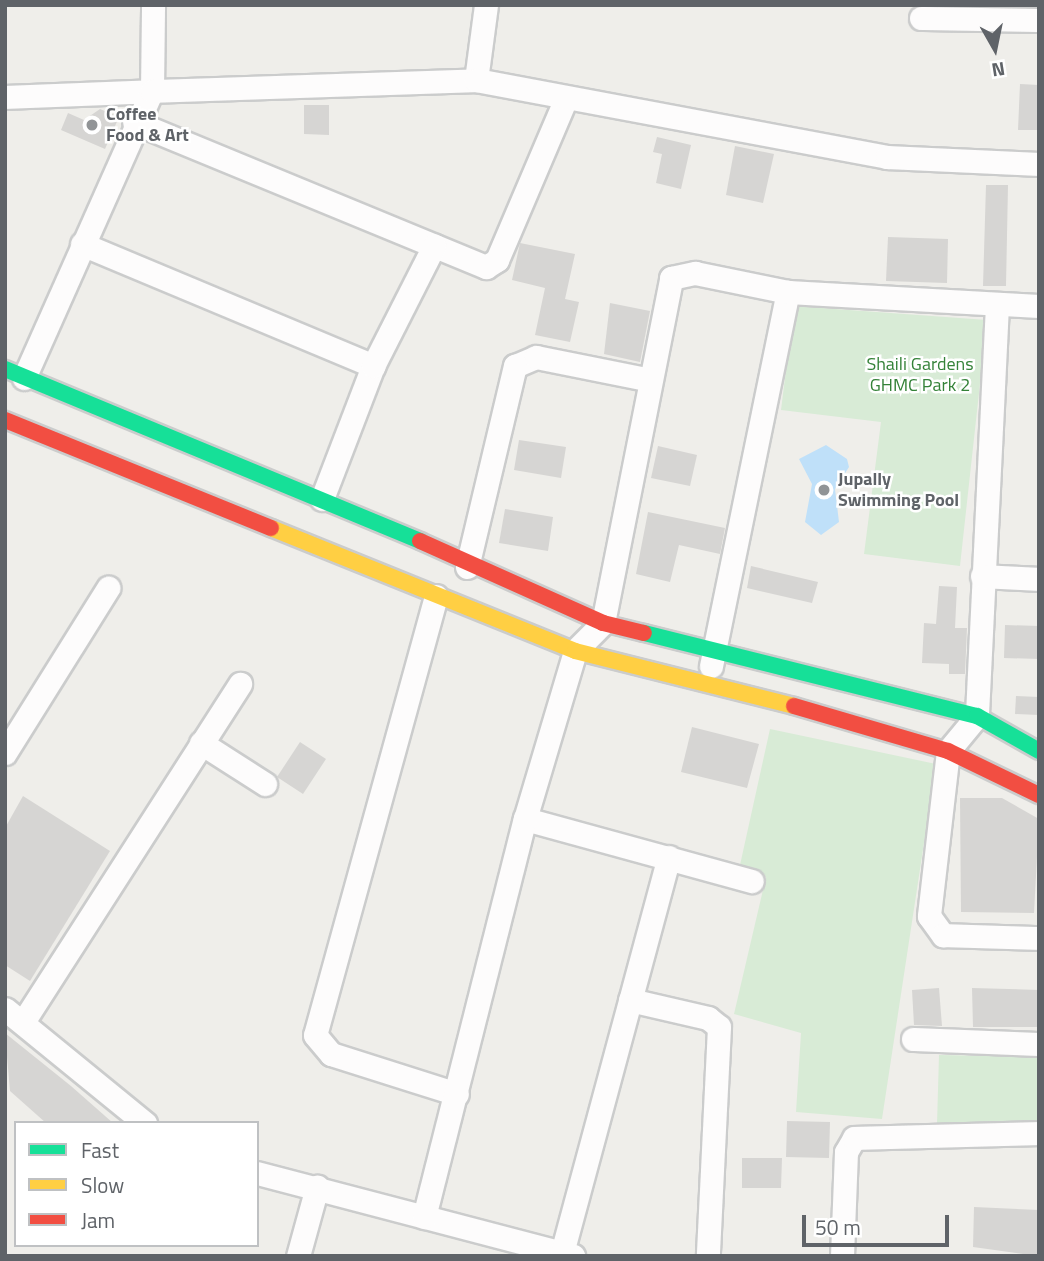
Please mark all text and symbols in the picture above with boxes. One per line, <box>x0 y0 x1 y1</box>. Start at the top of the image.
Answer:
north arrow <box>960 14 1030 84</box>
text: N <box>990 55 1007 86</box>
place label: Coffee Food & Art <box>106 104 189 146</box>
marker: Coffee Food & Art <box>84 117 100 133</box>
park label: Shaili Gardens GHMC Park 2 <box>866 354 974 396</box>
place label: Jupally Swimming Pool <box>838 469 959 512</box>
marker: Jupally Swimming Pool <box>816 482 832 498</box>
legend <box>14 1121 259 1247</box>
text: Fast <box>81 1134 119 1166</box>
text: Slow <box>81 1169 124 1201</box>
scale bar <box>806 1202 953 1246</box>
text: Jam <box>81 1204 115 1236</box>
text: 50 m <box>815 1211 861 1243</box>

